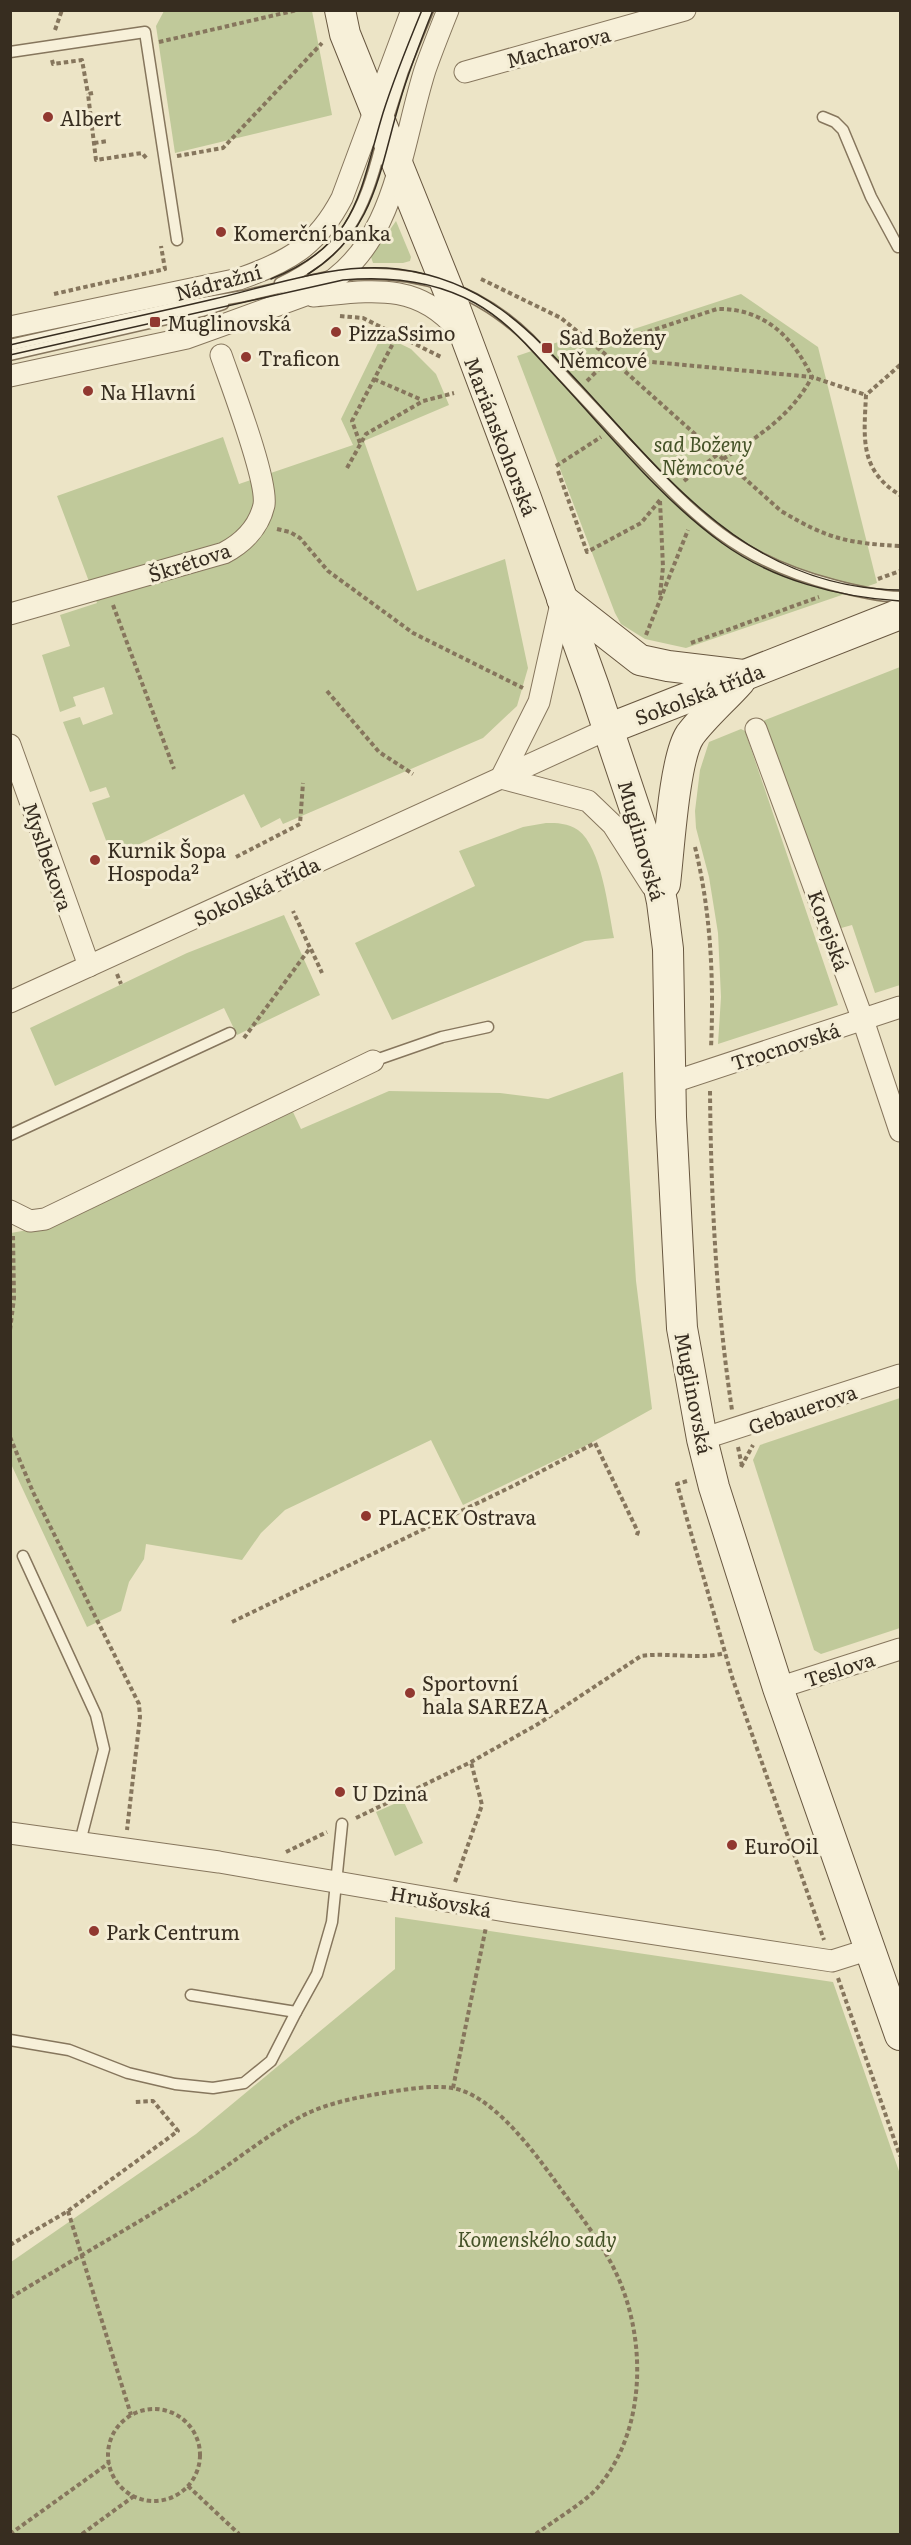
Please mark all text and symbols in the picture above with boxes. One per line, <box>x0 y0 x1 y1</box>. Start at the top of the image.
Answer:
street label: Macharova <box>502 18 614 74</box>
place label: Albert <box>60 102 121 132</box>
marker: Albert <box>41 110 55 124</box>
place label: Komerční banka <box>233 217 391 247</box>
marker: Komerční banka <box>214 225 228 239</box>
street label: Nádražní <box>171 255 265 307</box>
place label: Muglinovská <box>167 307 291 337</box>
marker: Muglinovská <box>148 315 162 329</box>
place label: PizzaSsimo <box>348 317 456 347</box>
place label: Sad Boženy Němcové <box>559 321 667 374</box>
marker: PizzaSsimo <box>329 325 343 339</box>
marker: Sad Boženy Němcové <box>540 341 554 355</box>
place label: Traficon <box>258 342 340 372</box>
marker: Traficon <box>239 350 253 364</box>
street label: Mariánskohorská <box>458 352 546 520</box>
place label: Na Hlavní <box>100 376 196 406</box>
marker: Na Hlavní <box>81 384 95 398</box>
park label: sad Boženy Němcové <box>653 428 753 481</box>
street label: Škrétova <box>144 534 234 588</box>
street label: Sokolská třída <box>630 654 768 731</box>
street label: Muglinovská <box>611 776 675 904</box>
street label: Myslbekova <box>16 798 82 915</box>
place label: Kurnik Šopa Hospoda² <box>107 834 226 887</box>
street label: Sokolská třída <box>188 848 324 932</box>
marker: Kurnik Šopa Hospoda² <box>88 853 102 867</box>
street label: Korejská <box>802 885 859 975</box>
street label: Trocnovská <box>727 1013 844 1077</box>
street label: Muglinovská <box>668 1329 722 1457</box>
street label: Gebauerova <box>744 1375 861 1441</box>
place label: PLACEK Ostrava <box>378 1501 537 1531</box>
marker: PLACEK Ostrava <box>359 1509 373 1523</box>
street label: Teslova <box>800 1642 878 1694</box>
place label: Sportovní hala SAREZA <box>422 1667 549 1720</box>
marker: Sportovní hala SAREZA <box>403 1686 417 1700</box>
place label: U Dzina <box>352 1777 428 1807</box>
marker: U Dzina <box>333 1785 347 1799</box>
place label: EuroOil <box>744 1830 819 1860</box>
marker: EuroOil <box>725 1838 739 1852</box>
street label: Hrušovská <box>388 1876 494 1924</box>
place label: Park Centrum <box>106 1916 240 1946</box>
marker: Park Centrum <box>87 1924 101 1938</box>
park label: Komenského sady <box>457 2223 617 2253</box>

